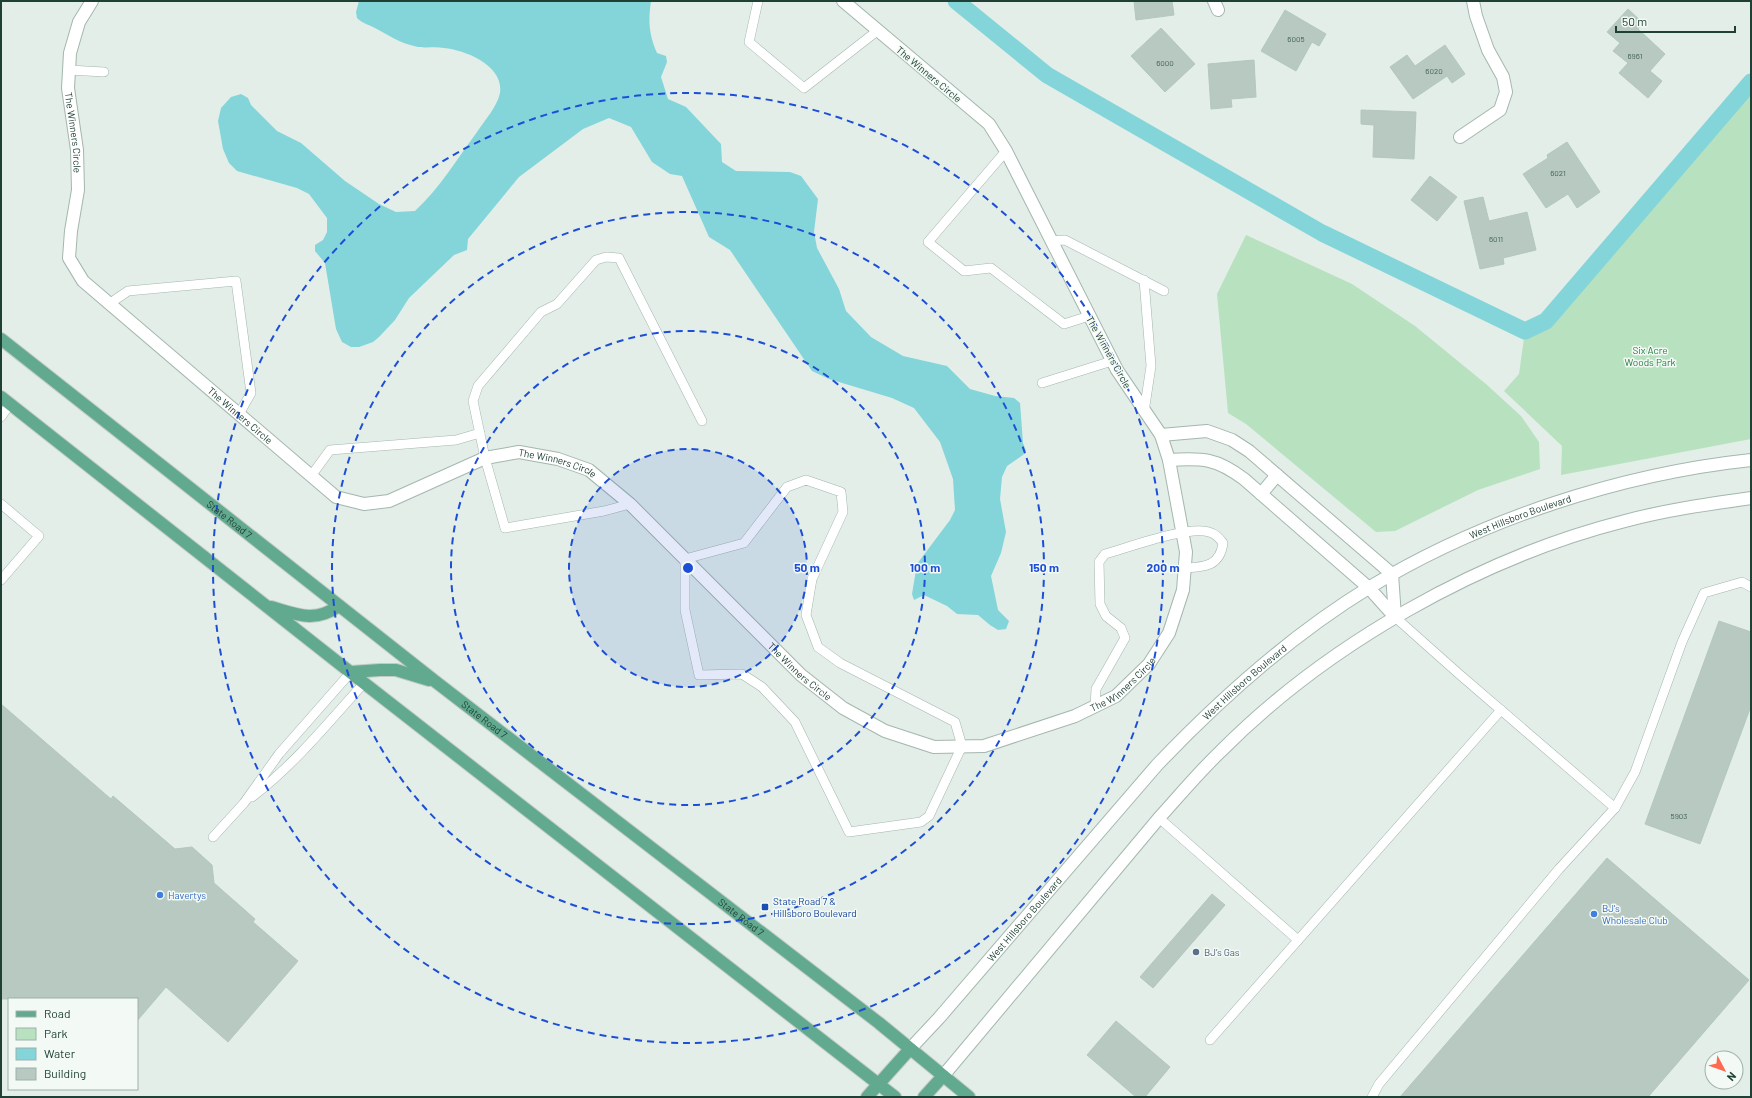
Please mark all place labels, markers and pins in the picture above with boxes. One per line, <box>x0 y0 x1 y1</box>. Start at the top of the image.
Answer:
centre of rings <box>681 561 695 575</box>
place label: Havertys <box>168 889 206 901</box>
marker: Havertys <box>155 890 165 900</box>
place label: State Road 7 & Hillsboro Boulevard <box>773 895 857 919</box>
marker: State Road 7 & Hillsboro Boulevard <box>760 902 770 912</box>
place label: BJ's Wholesale Club <box>1602 902 1668 926</box>
marker: BJ's Wholesale Club <box>1589 909 1599 919</box>
place label: BJ’s Gas <box>1204 946 1240 958</box>
marker: BJ’s Gas <box>1191 947 1201 957</box>

